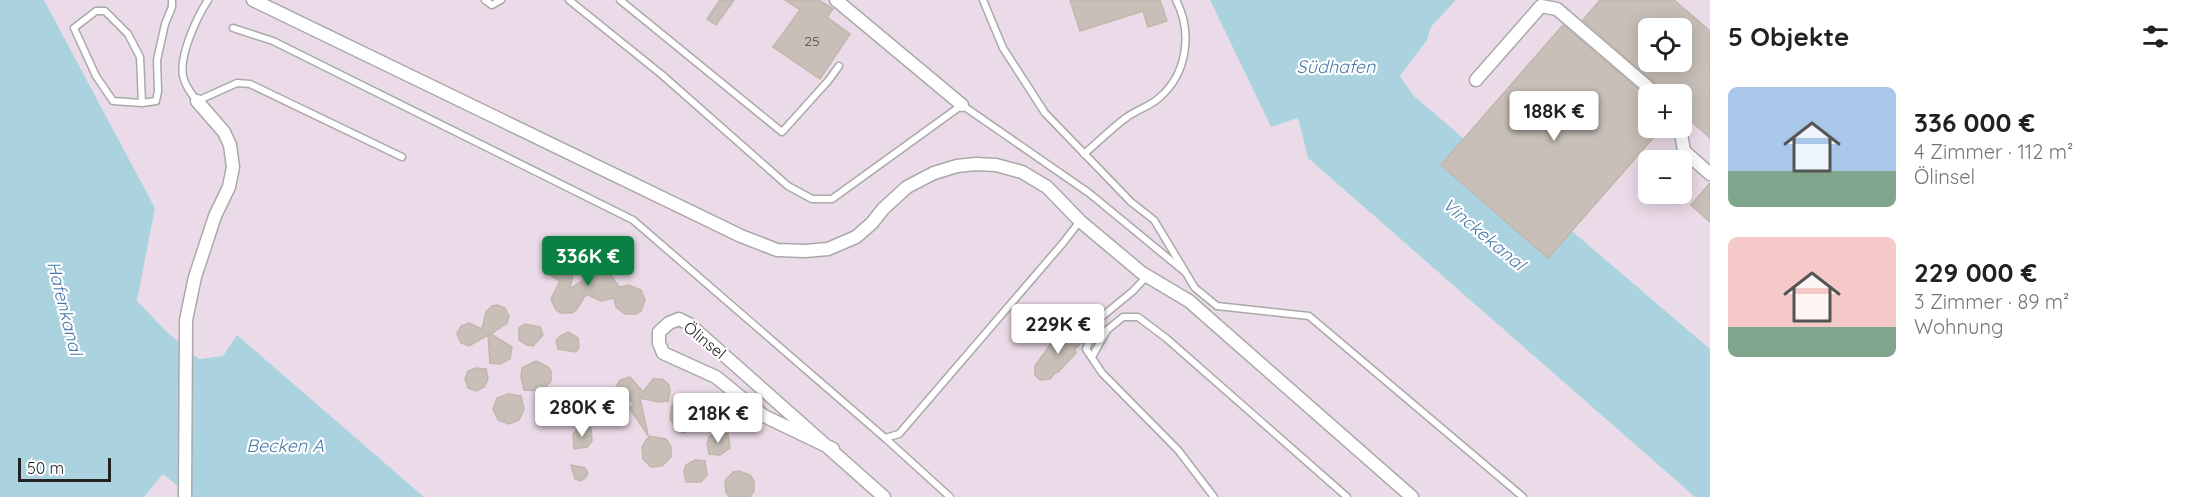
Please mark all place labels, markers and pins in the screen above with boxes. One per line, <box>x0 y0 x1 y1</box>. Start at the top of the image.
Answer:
pin: 188K € <box>1505 91 1603 142</box>
pin: 336K € <box>539 236 637 287</box>
pin: 229K € <box>1009 304 1107 355</box>
pin: 280K € <box>533 387 631 438</box>
pin: 218K € <box>669 393 767 444</box>

